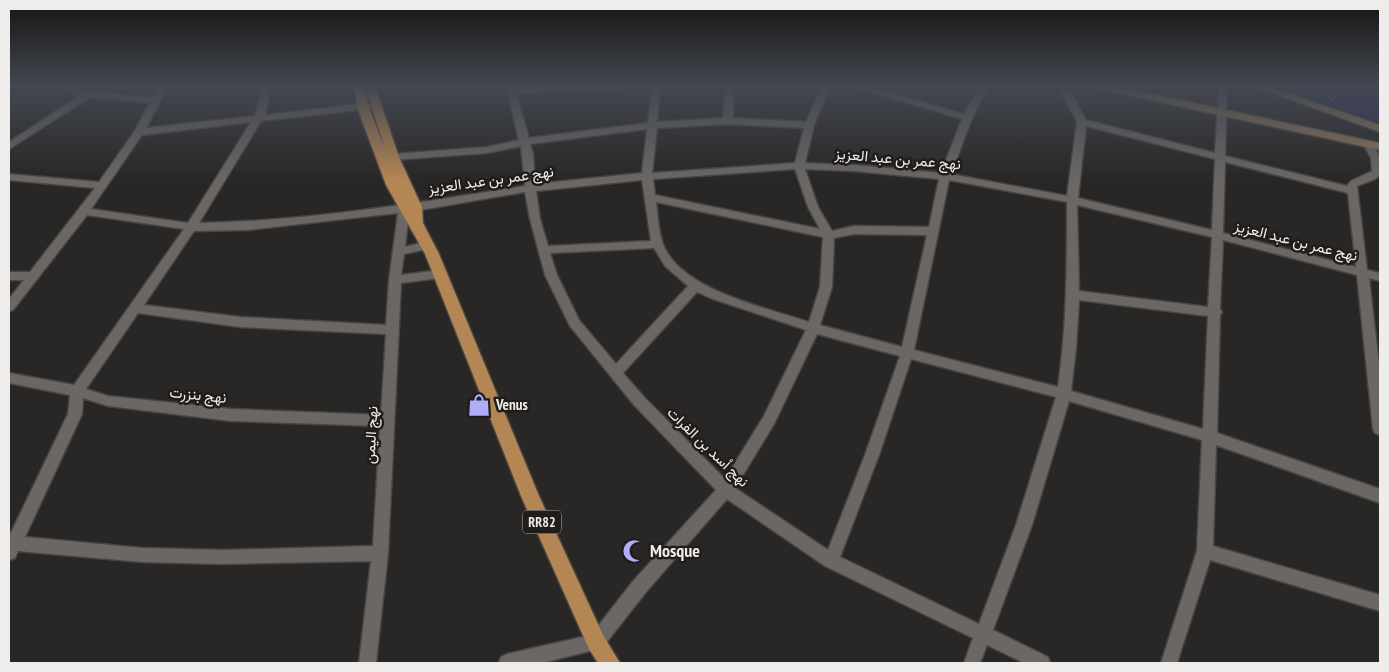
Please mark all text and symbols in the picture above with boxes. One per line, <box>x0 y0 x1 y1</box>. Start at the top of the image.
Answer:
street label: نهج عمر بن عبد العزيز <box>833 143 962 175</box>
street label: نهج عمر بن عبد العزيز <box>426 161 555 200</box>
street label: نهج عمر بن عبد العزيز <box>1231 216 1360 267</box>
street label: نهج بنزرت <box>168 382 228 409</box>
shop icon: Venus <box>466 392 492 418</box>
place label: Venus <box>495 395 528 414</box>
street label: نهج أسد بن الفرات <box>662 403 753 492</box>
street label: نهج اليمن <box>359 406 384 464</box>
road number: RR82 <box>523 511 561 534</box>
mosque icon: Mosque <box>621 538 647 564</box>
place label: Mosque <box>650 539 700 562</box>

